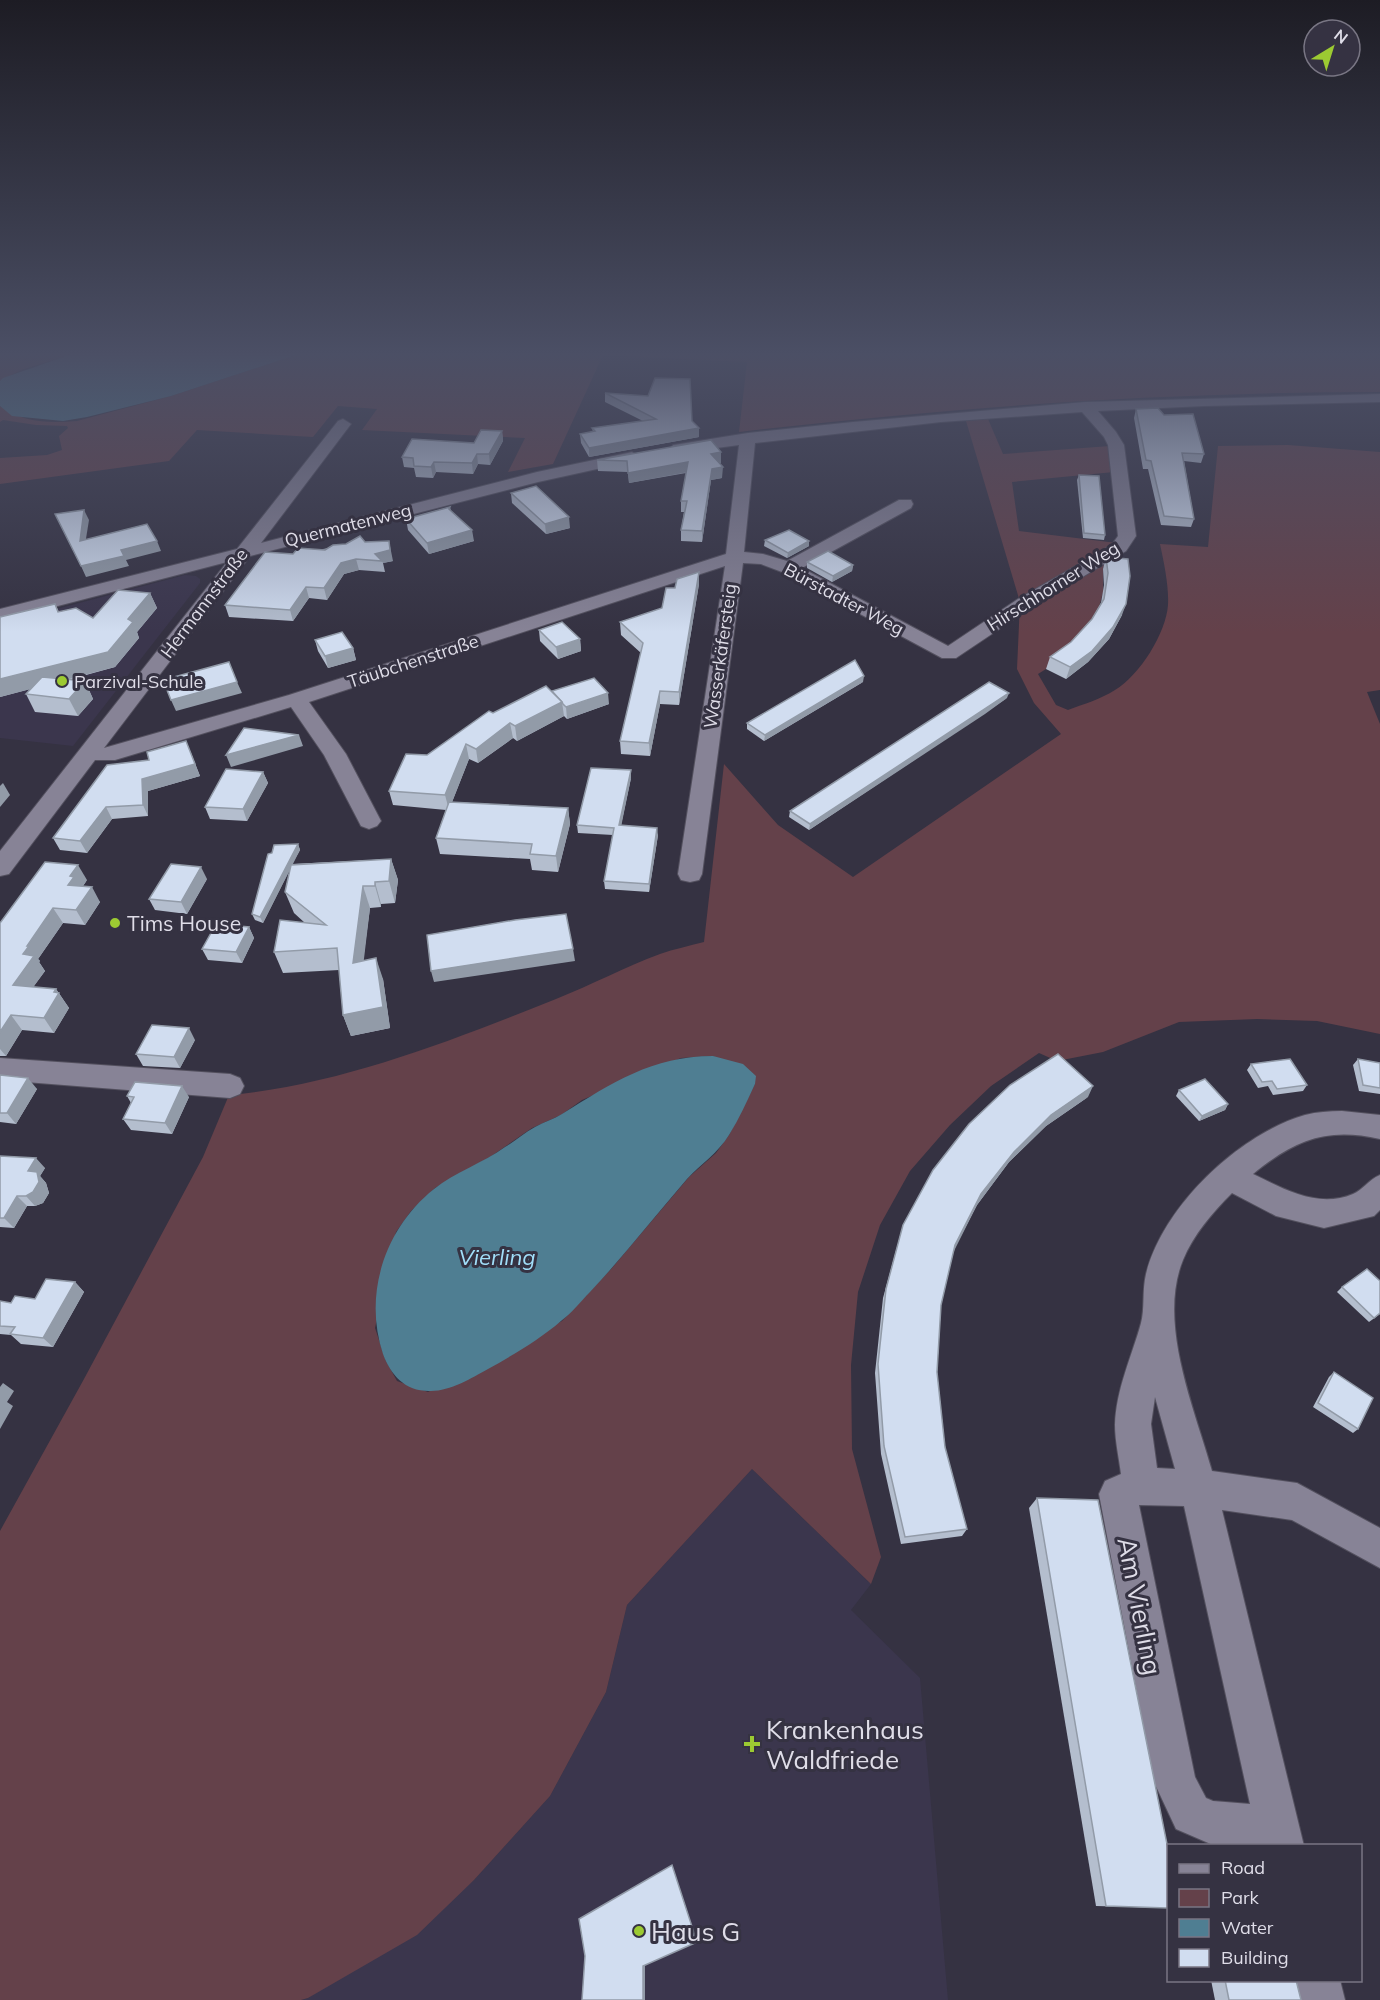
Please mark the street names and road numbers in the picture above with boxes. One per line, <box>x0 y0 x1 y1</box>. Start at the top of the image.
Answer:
street label: Quermatenweg <box>282 498 414 552</box>
street label: Hirschhorner Weg <box>983 536 1123 636</box>
street label: Hermannstraße <box>155 544 253 662</box>
street label: Bürstadter Weg <box>780 558 908 640</box>
street label: Wasserkäfersteig <box>698 582 742 730</box>
street label: Täubchenstraße <box>345 629 481 693</box>
street label: Am Vierling <box>1110 1534 1170 1678</box>

